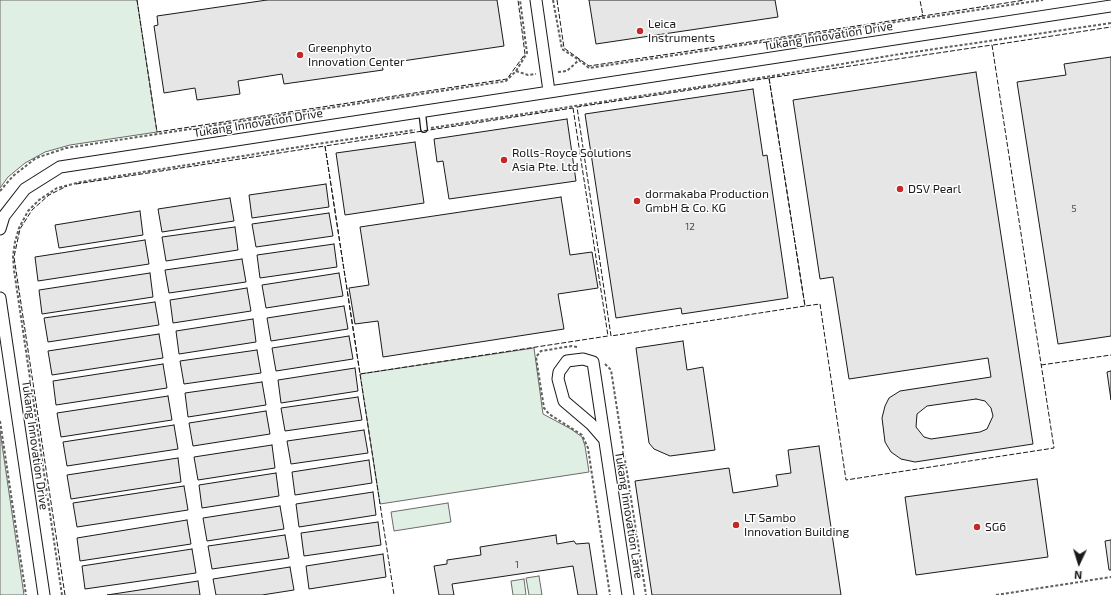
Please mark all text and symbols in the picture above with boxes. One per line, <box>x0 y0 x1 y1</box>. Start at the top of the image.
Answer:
place label: Leica Instruments <box>648 17 715 45</box>
street label: Tukang Innovation Drive <box>762 19 894 53</box>
marker: Leica Instruments <box>635 26 645 36</box>
place label: Greenphyto Innovation Center <box>308 41 405 69</box>
marker: Greenphyto Innovation Center <box>295 50 305 60</box>
street label: Tukang Innovation Drive <box>192 106 324 140</box>
place label: Rolls-Royce Solutions Asia Pte. Ltd <box>512 146 631 174</box>
marker: Rolls-Royce Solutions Asia Pte. Ltd <box>499 155 509 165</box>
place label: DSV Pearl <box>908 182 961 196</box>
marker: DSV Pearl <box>895 184 905 194</box>
place label: dormakaba Production GmbH & Co. KG <box>645 187 769 215</box>
marker: dormakaba Production GmbH & Co. KG <box>632 196 642 206</box>
house number: 5 <box>1071 203 1077 215</box>
house number: 12 <box>685 221 695 233</box>
street label: Tukang Innovation Drive <box>19 379 51 511</box>
street label: Tukang Innovation Lane <box>612 450 646 580</box>
place label: LT Sambo Innovation Building <box>744 511 849 539</box>
marker: LT Sambo Innovation Building <box>731 520 741 530</box>
place label: SG6 <box>985 520 1006 534</box>
marker: SG6 <box>972 522 982 532</box>
north arrow <box>1059 543 1099 583</box>
house number: 1 <box>515 559 519 571</box>
text: N <box>1074 569 1083 582</box>

